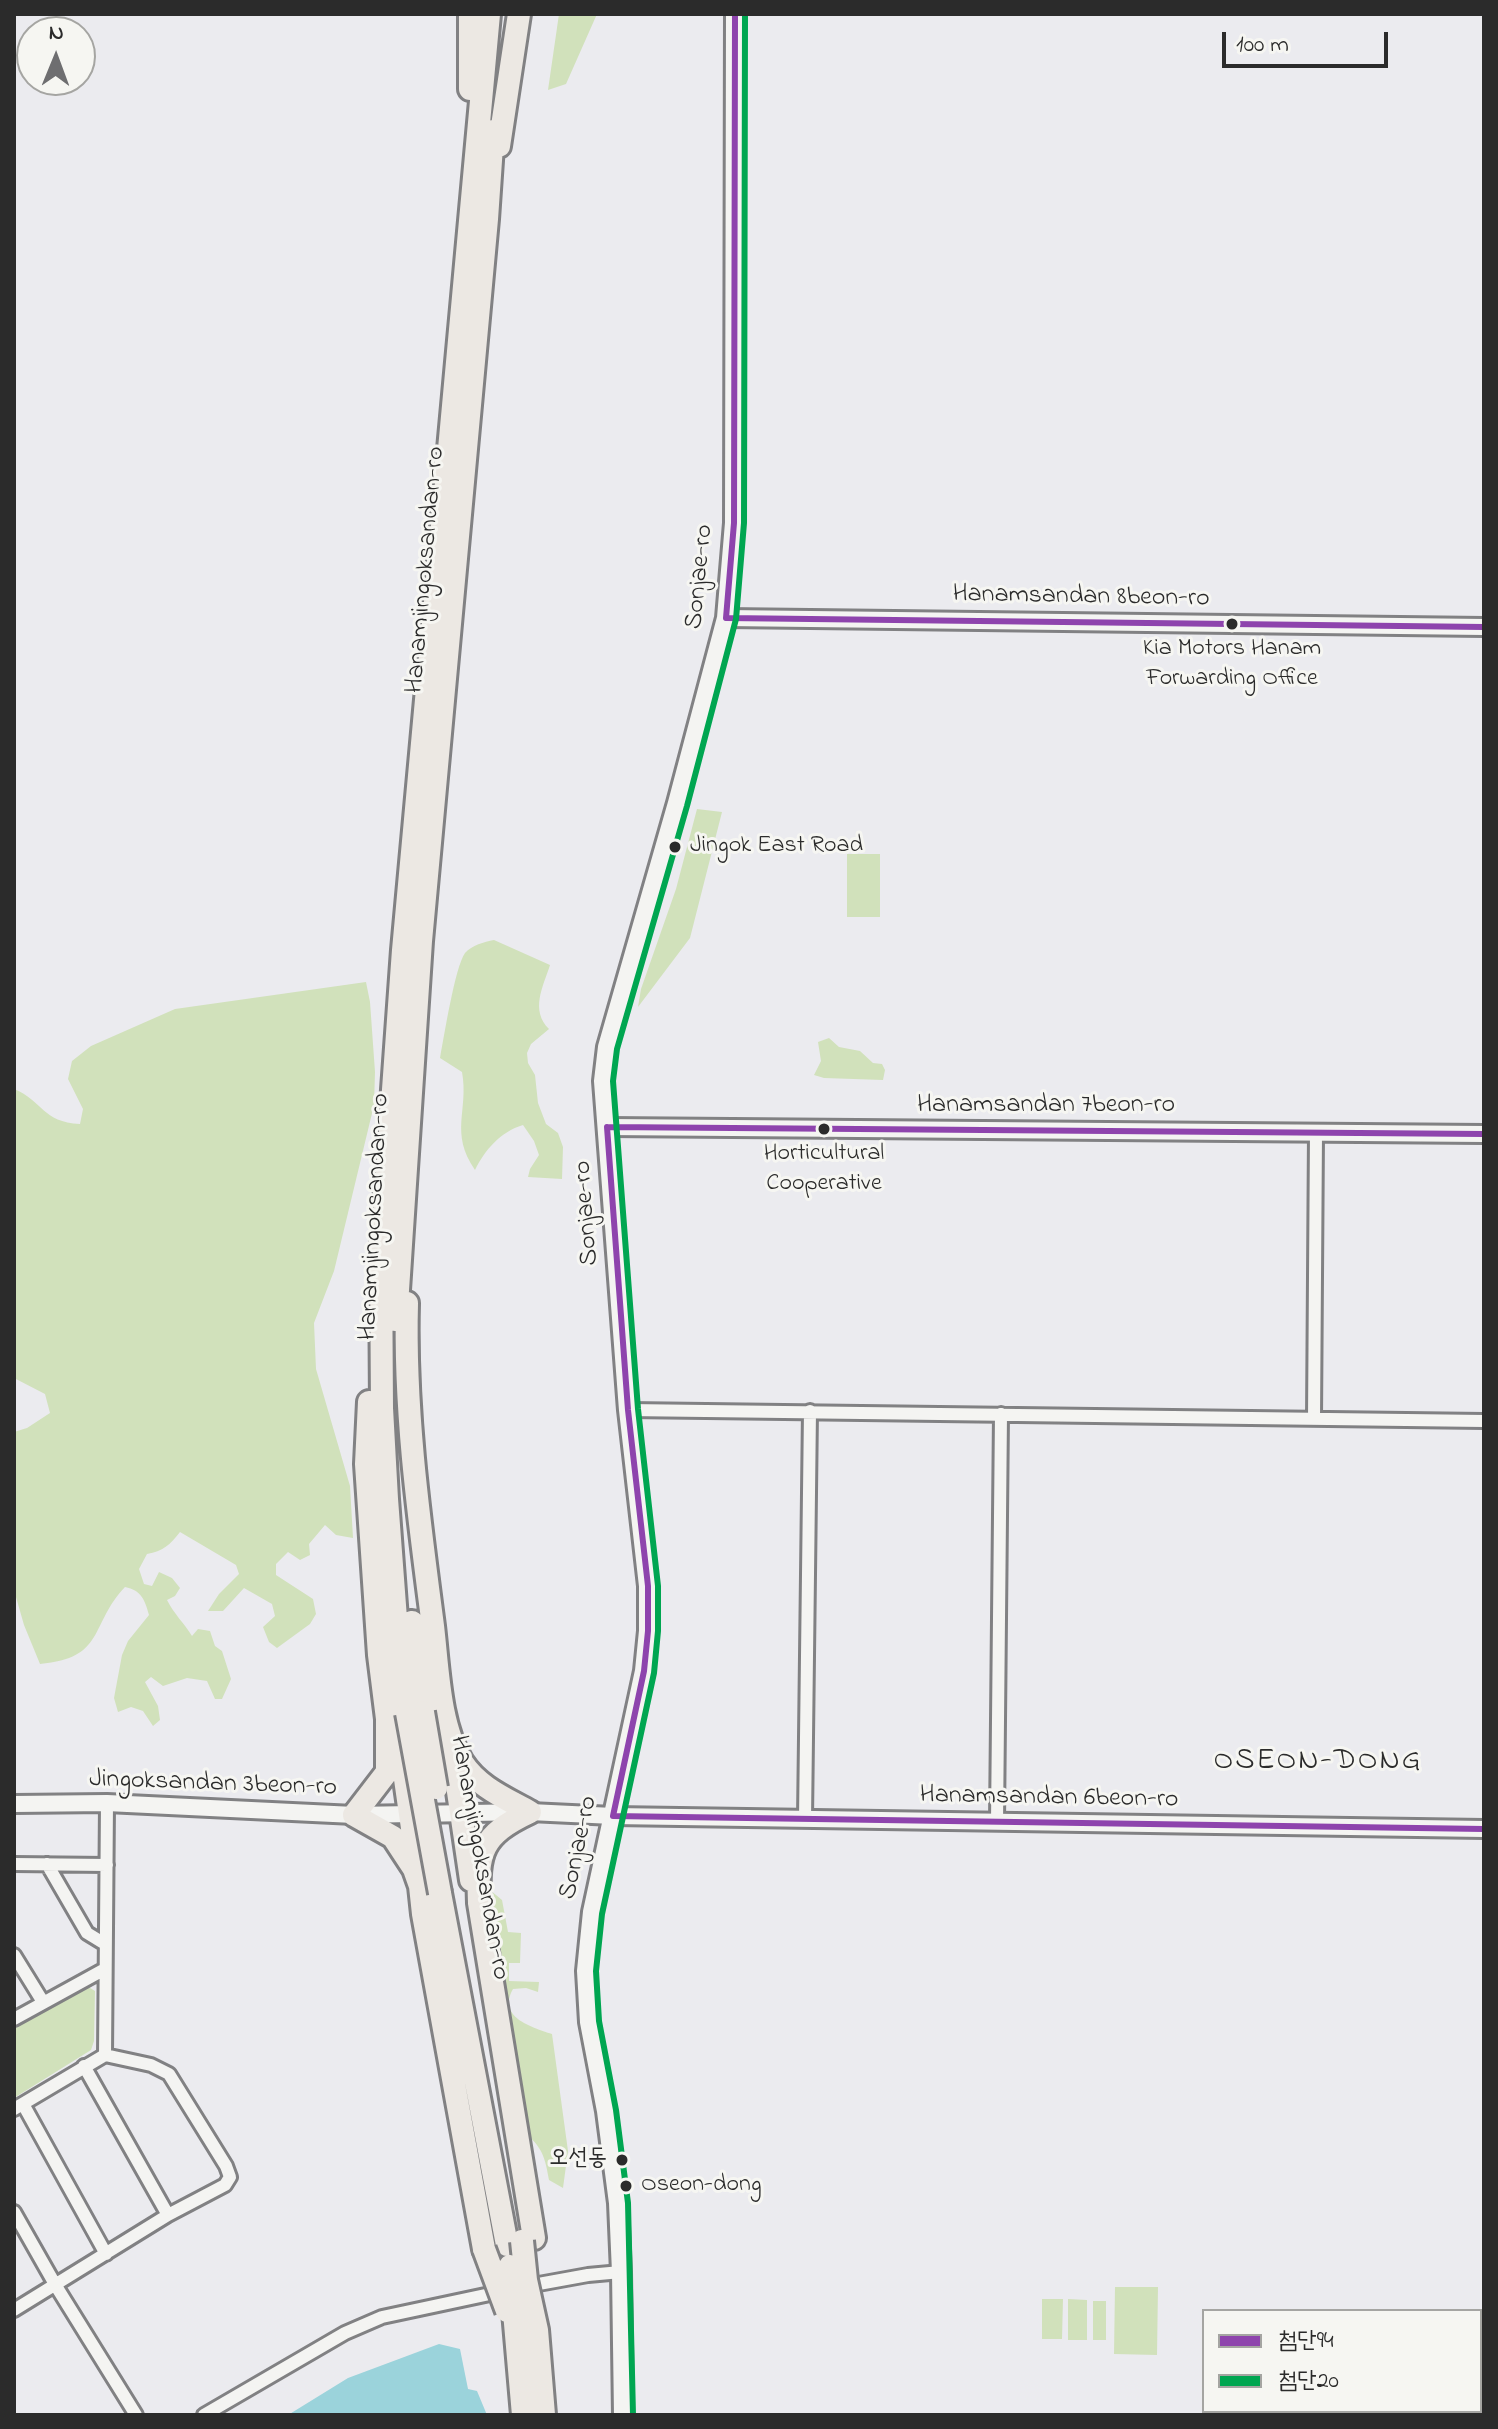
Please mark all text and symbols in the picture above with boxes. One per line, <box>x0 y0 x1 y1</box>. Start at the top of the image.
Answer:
north arrow <box>16 16 96 96</box>
scale bar <box>1226 16 1392 66</box>
text: N <box>49 18 64 50</box>
text: 100 m <box>1236 28 1289 63</box>
street label: Hanamjingoksandan-ro <box>401 445 453 695</box>
street label: Sonjae-ro <box>680 523 722 631</box>
street label: Hanamsandan 8beon-ro <box>952 580 1210 616</box>
marker: Kia Motors Hanam Forwarding Office <box>1224 616 1240 632</box>
place label: Kia Motors Hanam Forwarding Office <box>1143 636 1321 692</box>
place label: Jingok East Road <box>690 833 863 861</box>
marker: Jingok East Road <box>667 839 683 855</box>
street label: Hanamsandan 7beon-ro <box>917 1091 1175 1123</box>
street label: Hanamjingoksandan-ro <box>354 1093 398 1341</box>
marker: Horticultural Cooperative <box>816 1121 832 1137</box>
place label: Horticultural Cooperative <box>764 1141 884 1197</box>
street label: Sonjae-ro <box>569 1159 607 1267</box>
street label: Hanamjingoksandan-ro <box>441 1733 515 1983</box>
district label: OSEON-DONG <box>1213 1745 1423 1781</box>
street label: Jingoksandan 3beon-ro <box>89 1765 337 1805</box>
street label: Hanamsandan 6beon-ro <box>919 1781 1179 1817</box>
street label: Sonjae-ro <box>554 1793 606 1903</box>
place label: 오선동 <box>549 2146 607 2174</box>
marker: 오선동 <box>614 2152 630 2168</box>
place label: Oseon-dong <box>641 2172 762 2200</box>
marker: Oseon-dong <box>618 2178 634 2194</box>
legend <box>1202 2309 1482 2413</box>
text: 첨단94 <box>1278 2324 1334 2359</box>
text: 첨단20 <box>1278 2364 1339 2399</box>

